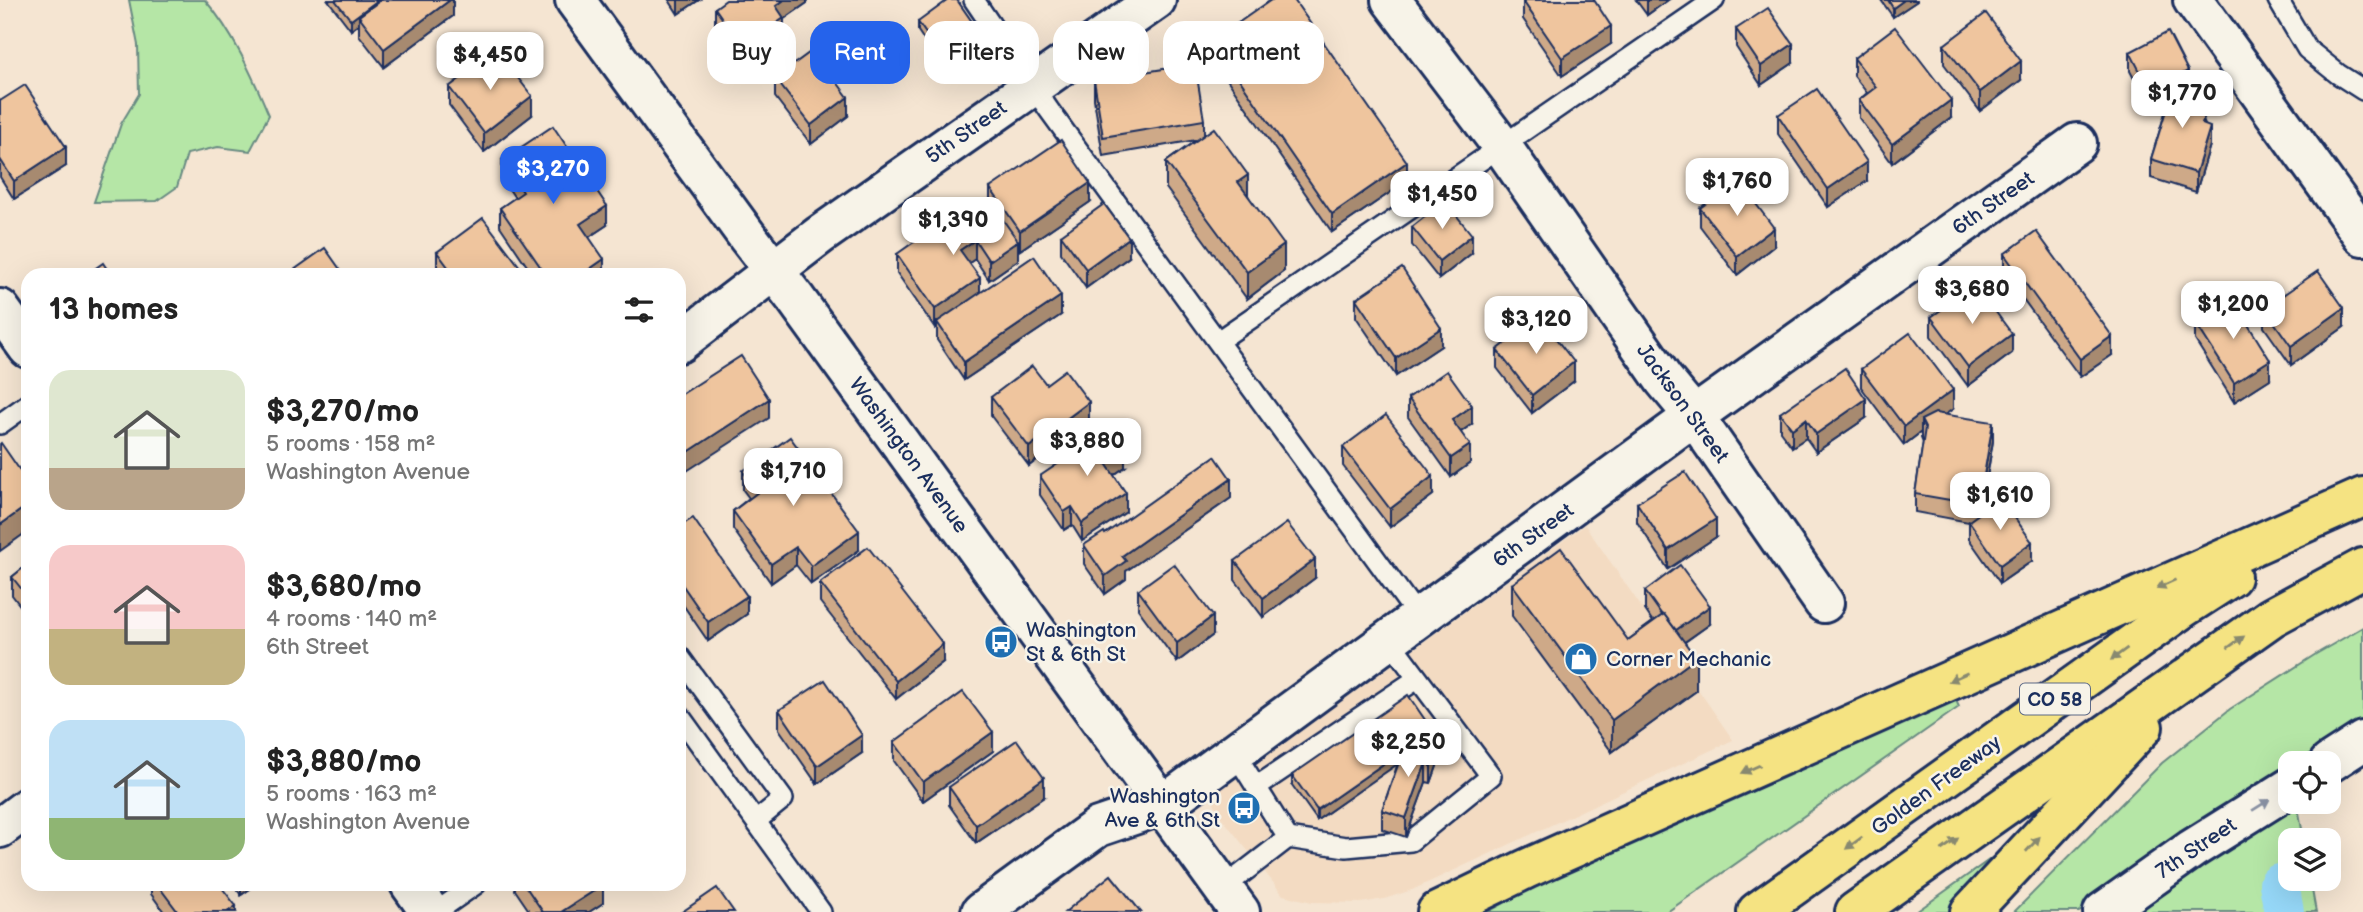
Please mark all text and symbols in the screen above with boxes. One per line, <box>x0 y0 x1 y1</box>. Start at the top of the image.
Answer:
chip: Buy <box>707 21 796 84</box>
chip: Rent <box>810 21 910 84</box>
chip: Filters <box>924 21 1039 84</box>
chip: New <box>1053 21 1149 84</box>
chip: Apartment <box>1163 21 1324 84</box>
pin: $4,450 <box>433 32 547 92</box>
text: $4,450 <box>453 41 527 69</box>
pin: $1,770 <box>2125 71 2239 130</box>
text: $1,770 <box>2147 79 2217 107</box>
street label: 5th Street <box>921 95 1012 169</box>
pin: $3,270 <box>496 146 610 206</box>
text: $3,270 <box>516 155 590 183</box>
pin: $1,760 <box>1680 158 1794 218</box>
street label: 6th Street <box>1948 166 2039 241</box>
text: $1,760 <box>1702 167 1772 195</box>
pin: $1,450 <box>1385 172 1499 231</box>
text: $1,450 <box>1406 180 1478 208</box>
pin: $1,390 <box>896 198 1010 257</box>
text: $1,390 <box>917 206 989 234</box>
pin: $3,680 <box>1915 266 2029 326</box>
text: $3,680 <box>1934 275 2010 303</box>
pin: $1,200 <box>2176 282 2290 341</box>
text: $1,200 <box>2197 290 2269 318</box>
icon: filters <box>620 291 658 329</box>
text: 13 homes <box>49 292 178 328</box>
pin: $3,120 <box>1479 296 1593 356</box>
text: $3,120 <box>1500 305 1572 333</box>
street label: Jackson Street <box>1631 339 1734 468</box>
street label: Washington Avenue <box>844 373 974 538</box>
text: $3,270/mo <box>266 394 419 430</box>
icon: home <box>105 398 189 482</box>
pin: $3,880 <box>1030 419 1144 478</box>
text: $3,880 <box>1049 427 1125 455</box>
text: 5 rooms · 158 m² <box>266 430 435 458</box>
pin: $1,710 <box>736 448 850 508</box>
text: $1,710 <box>760 457 826 485</box>
text: Washington Avenue <box>266 458 470 486</box>
pin: $1,610 <box>1943 472 2057 532</box>
text: $1,610 <box>1966 481 2034 509</box>
street label: 6th Street <box>1488 497 1579 573</box>
text: $3,680/mo <box>266 569 422 605</box>
icon: home <box>105 573 189 657</box>
one-way arrow <box>2156 579 2177 590</box>
text: 4 rooms · 140 m² <box>266 605 437 633</box>
place label: Washington St & 6th St <box>1026 618 1136 667</box>
bus stop icon: Washington St & 6th St <box>982 623 1020 661</box>
text: 6th Street <box>266 633 369 661</box>
one-way arrow <box>2227 635 2245 649</box>
shop icon: Corner Mechanic <box>1562 640 1600 678</box>
one-way arrow <box>2110 646 2128 660</box>
place label: Corner Mechanic <box>1606 647 1771 672</box>
one-way arrow <box>1948 672 1969 683</box>
road number: CO 58 <box>2020 684 2090 714</box>
pin: $2,250 <box>1351 720 1465 779</box>
text: $2,250 <box>1370 728 1446 756</box>
street label: Golden Freeway <box>1867 730 2006 841</box>
text: $3,880/mo <box>266 744 421 780</box>
icon: home <box>105 748 189 832</box>
map controls <box>2278 751 2341 891</box>
button: locate <box>2278 751 2341 814</box>
one-way arrow <box>1740 764 1761 775</box>
text: 5 rooms · 163 m² <box>266 780 437 808</box>
place label: Washington Ave & 6th St <box>1105 784 1221 833</box>
bus stop icon: Washington Ave & 6th St <box>1225 789 1263 827</box>
one-way arrow <box>2252 799 2271 812</box>
text: Washington Avenue <box>266 808 470 836</box>
street label: 7th Street <box>2151 812 2242 884</box>
button: layers <box>2278 828 2341 891</box>
one-way arrow <box>1845 836 1863 850</box>
one-way arrow <box>2025 836 2041 853</box>
one-way arrow <box>1941 837 1959 851</box>

